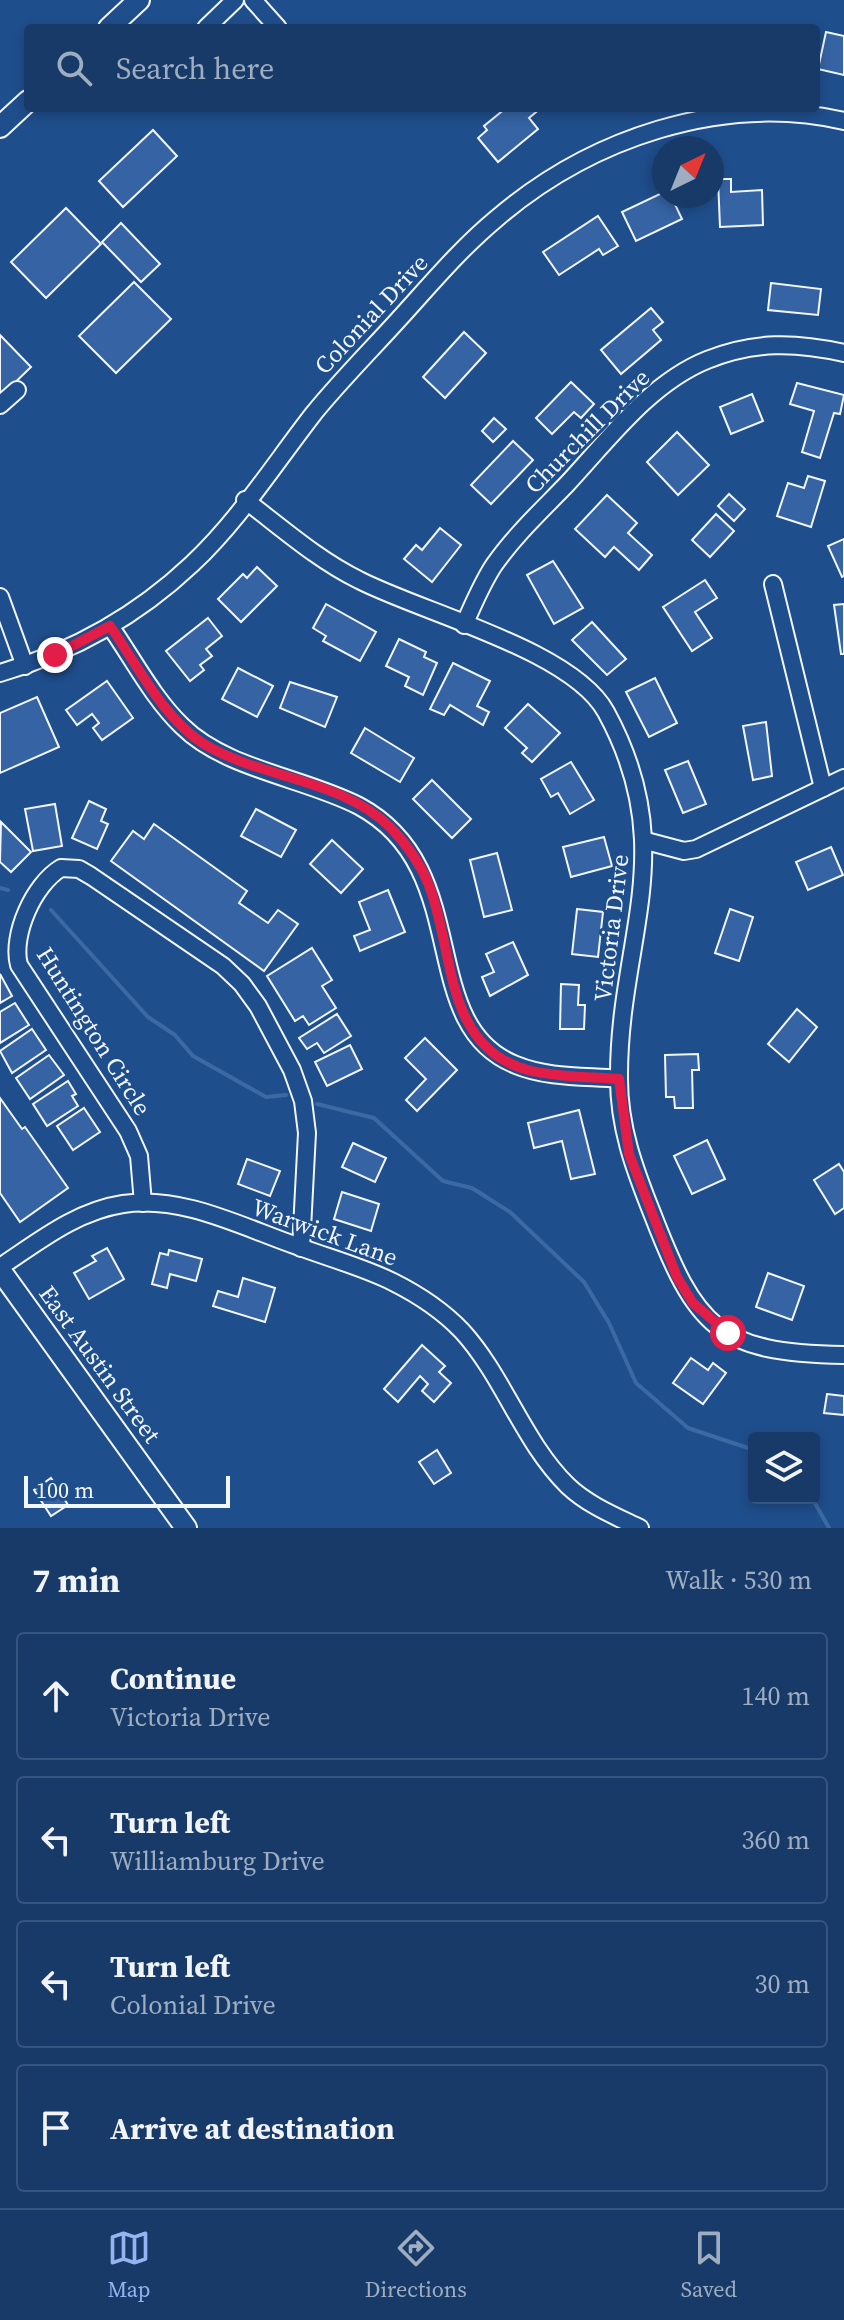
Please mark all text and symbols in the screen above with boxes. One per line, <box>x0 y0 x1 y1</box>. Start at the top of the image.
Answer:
search box <box>24 24 820 112</box>
icon: search <box>52 46 96 90</box>
text: Search here <box>116 48 274 89</box>
north arrow <box>652 136 724 208</box>
street label: Colonial Drive <box>307 247 435 381</box>
street label: Churchill Drive <box>517 361 657 501</box>
route end <box>37 637 73 673</box>
street label: Victoria Drive <box>586 852 636 1004</box>
street label: Huntington Circle <box>29 940 159 1122</box>
street label: Warwick Lane <box>248 1190 402 1274</box>
street label: East Austin Street <box>32 1278 169 1450</box>
route start <box>710 1315 746 1351</box>
map controls <box>748 1432 820 1504</box>
button: layers <box>748 1432 820 1504</box>
scale bar <box>24 1472 230 1508</box>
text: 100 m <box>36 1475 94 1505</box>
text: 7 min <box>32 1557 120 1603</box>
text: Walk · 530 m <box>665 1562 812 1598</box>
text: Continue <box>110 1658 236 1699</box>
icon: ahead <box>34 1674 78 1718</box>
text: 140 m <box>742 1678 810 1714</box>
text: Victoria Drive <box>110 1699 271 1735</box>
text: Turn left <box>110 1802 230 1843</box>
icon: left <box>34 1818 78 1862</box>
text: 360 m <box>742 1822 810 1858</box>
text: Williamburg Drive <box>110 1843 325 1879</box>
text: Turn left <box>110 1946 230 1987</box>
icon: left <box>34 1962 78 2006</box>
text: 30 m <box>755 1966 810 2002</box>
text: Colonial Drive <box>110 1987 276 2023</box>
icon: arrive <box>34 2106 78 2150</box>
text: Arrive at destination <box>110 2108 395 2149</box>
tab: Map <box>107 2226 151 2304</box>
tab: Directions <box>365 2226 467 2304</box>
tab: Saved <box>681 2226 737 2304</box>

